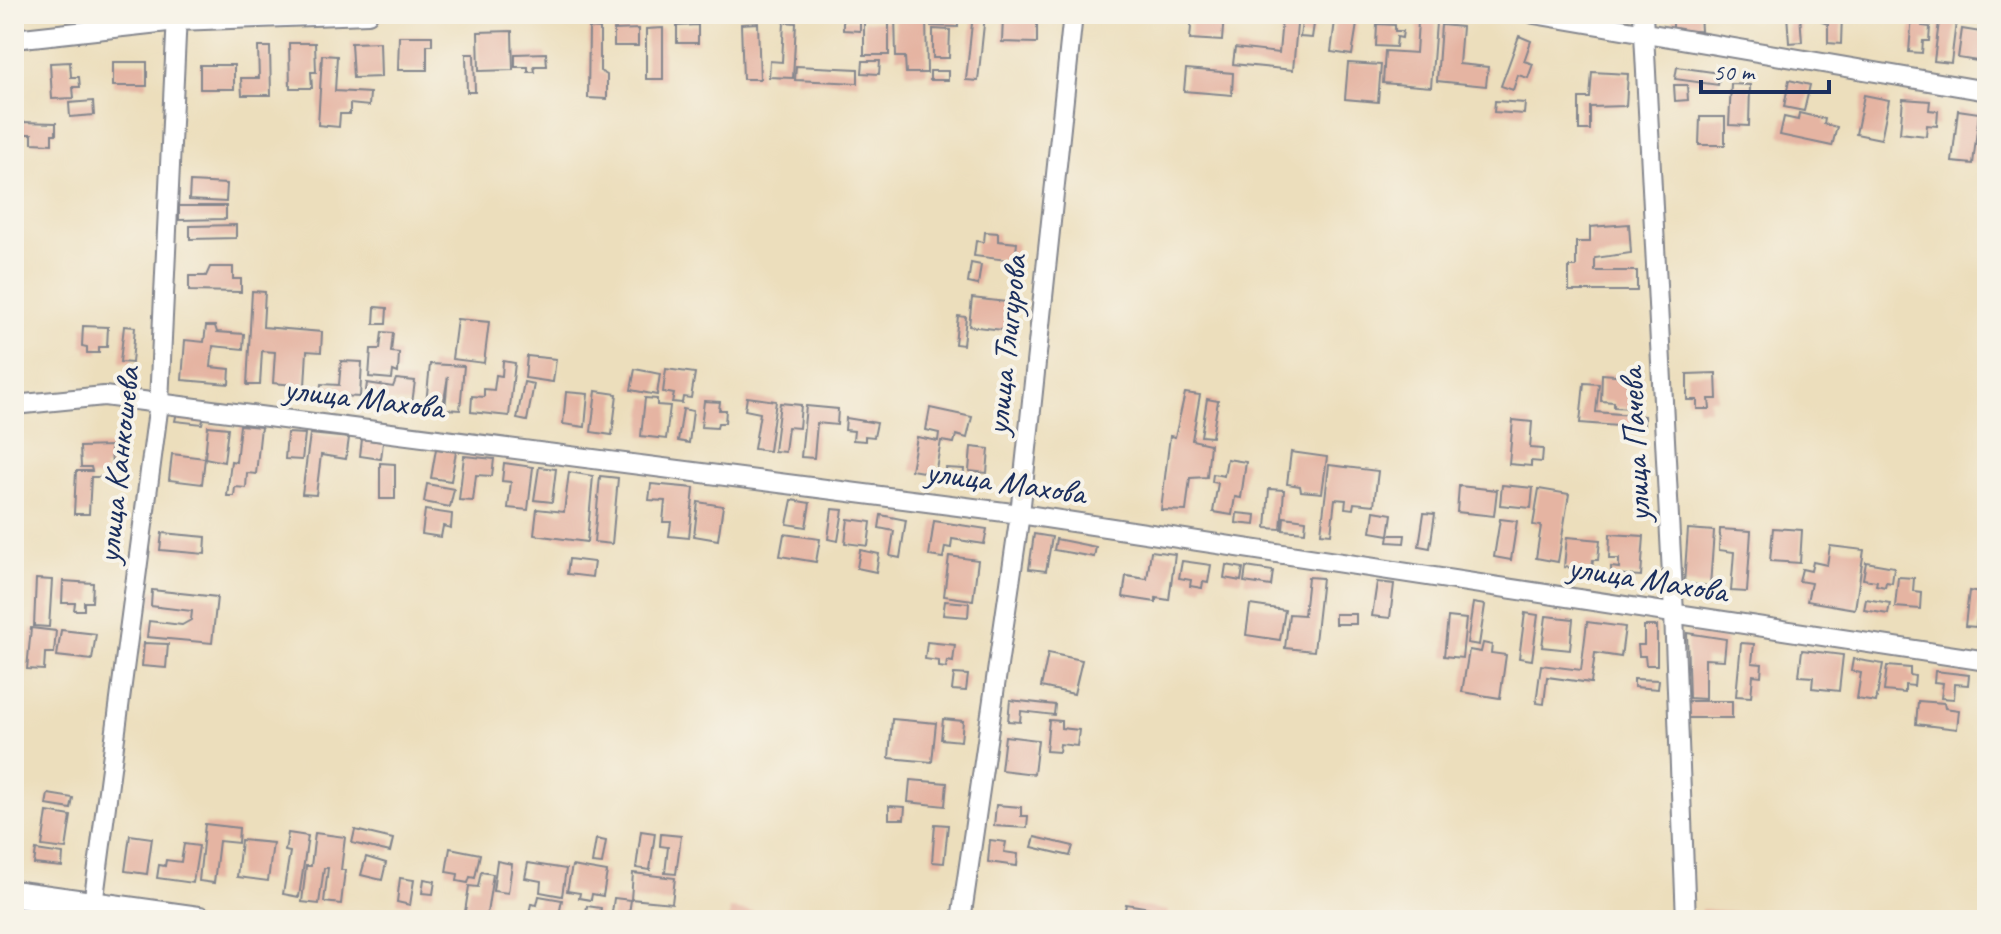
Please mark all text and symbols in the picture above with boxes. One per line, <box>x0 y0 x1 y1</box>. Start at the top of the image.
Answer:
scale bar <box>1701 44 1829 94</box>
text: 50 m <box>1713 57 1756 87</box>
street label: улица Тлигурова <box>974 251 1037 439</box>
street label: улица Канкошева <box>86 363 149 567</box>
street label: улица Пачева <box>1609 364 1660 525</box>
street label: улица Махова <box>280 366 449 429</box>
street label: улица Махова <box>921 449 1092 514</box>
street label: улица Махова <box>1563 544 1734 613</box>

